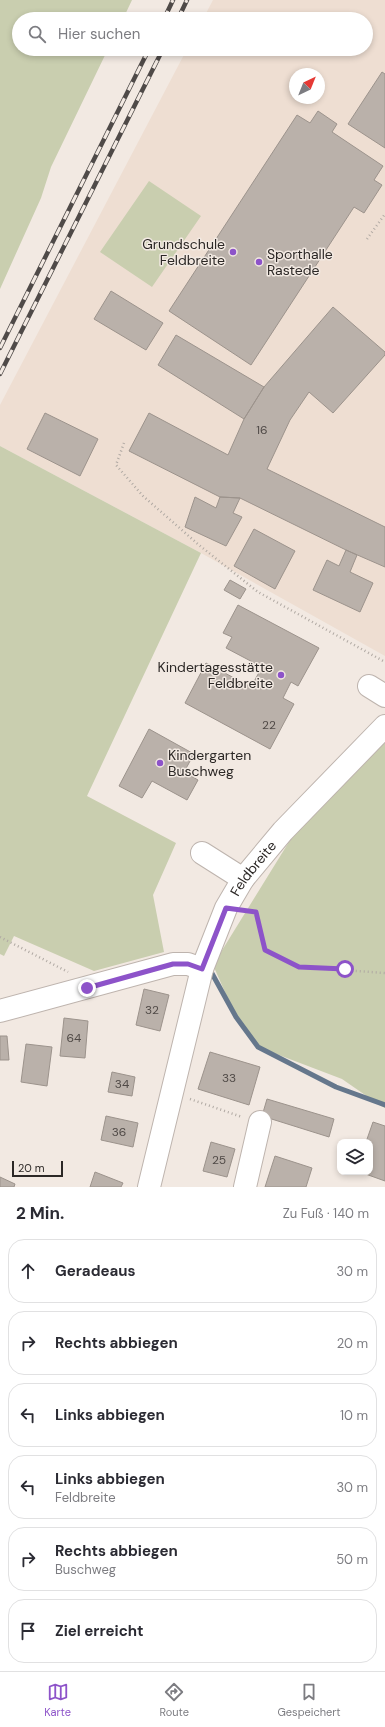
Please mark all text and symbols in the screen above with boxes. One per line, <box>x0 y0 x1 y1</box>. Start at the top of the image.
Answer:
search box <box>12 12 373 56</box>
icon: search <box>26 23 48 45</box>
text: Hier suchen <box>58 24 140 44</box>
north arrow <box>289 68 325 104</box>
place label: Grundschule Feldbreite <box>142 235 225 269</box>
place label: Sporthalle Rastede <box>267 245 333 279</box>
marker: Grundschule Feldbreite <box>228 247 238 257</box>
marker: Sporthalle Rastede <box>254 257 264 267</box>
house number: 16 <box>256 422 268 438</box>
place label: Kindertagesstätte Feldbreite <box>158 658 273 692</box>
marker: Kindertagesstätte Feldbreite <box>276 670 286 680</box>
house number: 22 <box>262 717 276 733</box>
place label: Kindergarten Buschweg <box>168 746 251 780</box>
marker: Kindergarten Buschweg <box>155 758 165 768</box>
street label: Feldbreite <box>226 837 280 899</box>
route start <box>336 960 354 978</box>
route end <box>78 979 96 997</box>
house number: 32 <box>145 1002 159 1018</box>
house number: 64 <box>67 1030 81 1046</box>
house number: 33 <box>222 1070 236 1086</box>
house number: 34 <box>115 1076 129 1092</box>
house number: 36 <box>112 1124 126 1140</box>
map controls <box>337 1139 373 1175</box>
button: layers <box>337 1139 373 1175</box>
house number: 25 <box>212 1152 226 1168</box>
scale bar <box>12 1159 63 1178</box>
text: 20 m <box>18 1161 44 1175</box>
text: 2 Min. <box>16 1202 64 1224</box>
text: Zu Fuß · 140 m <box>283 1205 369 1222</box>
icon: ahead <box>17 1260 39 1282</box>
text: Geradeaus <box>55 1261 136 1281</box>
text: 30 m <box>336 1263 368 1280</box>
icon: right <box>17 1332 39 1354</box>
text: Rechts abbiegen <box>55 1333 178 1353</box>
text: 20 m <box>337 1335 368 1352</box>
icon: left <box>17 1404 39 1426</box>
text: Links abbiegen <box>55 1405 165 1425</box>
text: 10 m <box>340 1407 368 1424</box>
text: Links abbiegen <box>55 1469 165 1489</box>
icon: left <box>17 1476 39 1498</box>
text: 30 m <box>336 1479 368 1496</box>
text: Feldbreite <box>55 1489 116 1506</box>
text: Rechts abbiegen <box>55 1541 178 1561</box>
icon: right <box>17 1548 39 1570</box>
text: 50 m <box>336 1551 368 1568</box>
text: Buschweg <box>55 1561 116 1578</box>
icon: arrive <box>17 1620 39 1642</box>
text: Ziel erreicht <box>55 1621 144 1641</box>
tab: Karte <box>44 1681 71 1719</box>
tab: Route <box>160 1681 189 1719</box>
tab: Gespeichert <box>278 1681 341 1719</box>

